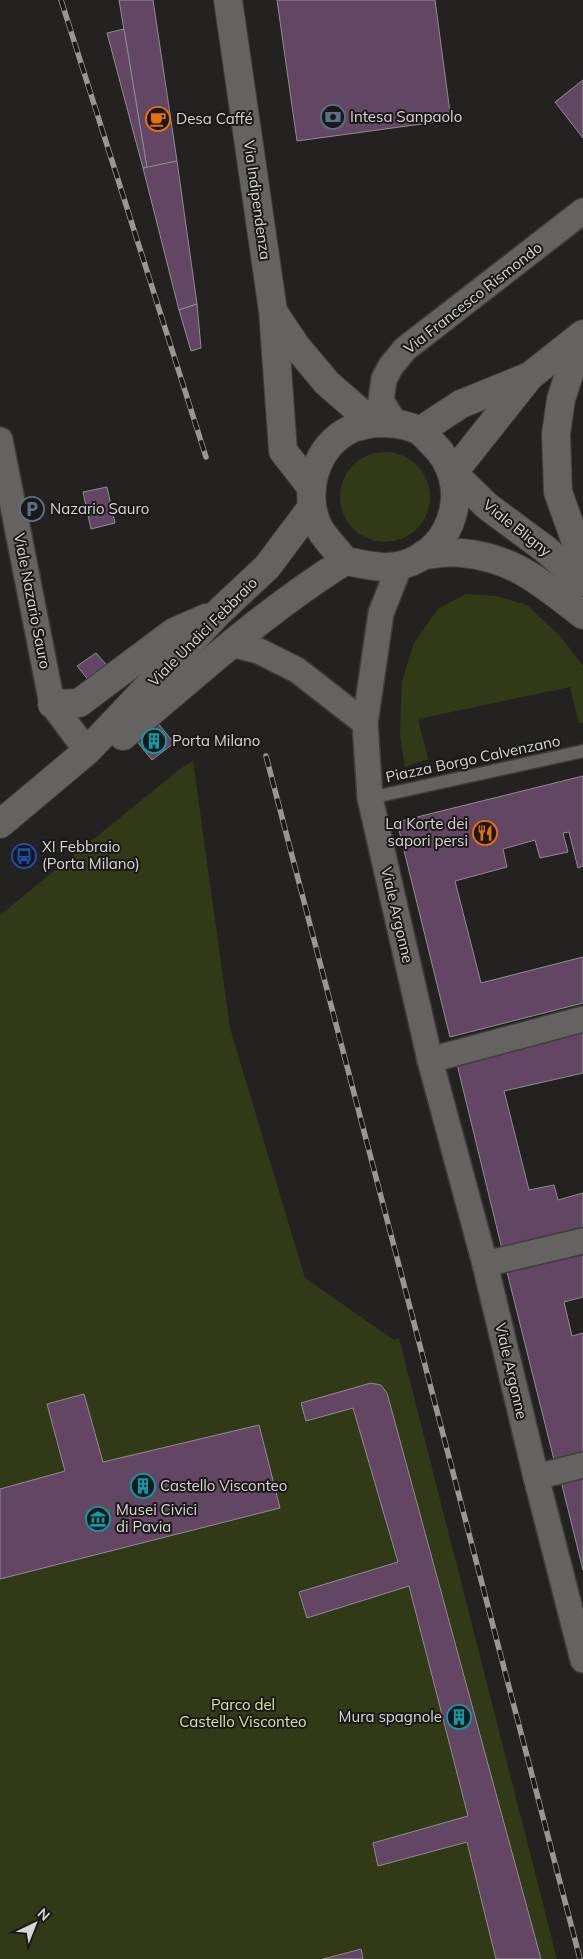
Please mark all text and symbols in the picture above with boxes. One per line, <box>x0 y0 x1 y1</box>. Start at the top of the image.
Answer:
bank icon: Intesa Sanpaolo <box>320 104 346 130</box>
cafe icon: Desa Caffé <box>145 106 171 132</box>
place label: Intesa Sanpaolo <box>350 107 462 126</box>
place label: Desa Caffé <box>176 109 253 128</box>
street label: Via Indipendenza <box>240 139 275 261</box>
street label: Via Francesco Rismondo <box>400 238 546 358</box>
street label: Viale Bligny <box>479 495 555 560</box>
parking icon: Nazario Sauro <box>19 496 45 522</box>
place label: Nazario Sauro <box>50 499 149 518</box>
street label: Viale Nazario Sauro <box>10 531 55 670</box>
street label: Viale Undici Febbraio <box>144 573 261 690</box>
building icon: Porta Milano <box>141 728 167 754</box>
place label: Porta Milano <box>172 731 260 750</box>
street label: Piazza Borgo Calvenzano <box>384 731 562 786</box>
place label: La Korte dei sapori persi <box>385 814 468 850</box>
restaurant icon: La Korte dei sapori persi <box>472 820 498 846</box>
place label: XI Febbraio (Porta Milano) <box>42 837 140 873</box>
bus stop icon: XI Febbraio (Porta Milano) <box>11 843 37 869</box>
street label: Viale Argonne <box>377 865 418 965</box>
street label: Viale Argonne <box>491 1321 532 1421</box>
building icon: Castello Visconteo <box>130 1473 156 1499</box>
place label: Castello Visconteo <box>160 1476 287 1495</box>
place label: Musei Civici di Pavia <box>116 1500 197 1536</box>
museum icon: Musei Civici di Pavia <box>85 1506 111 1532</box>
park label: Parco del Castello Visconteo <box>179 1695 307 1731</box>
building icon: Mura spagnole <box>446 1704 472 1730</box>
place label: Mura spagnole <box>339 1707 442 1726</box>
north arrow <box>10 1899 60 1949</box>
text: N <box>34 1904 54 1925</box>

